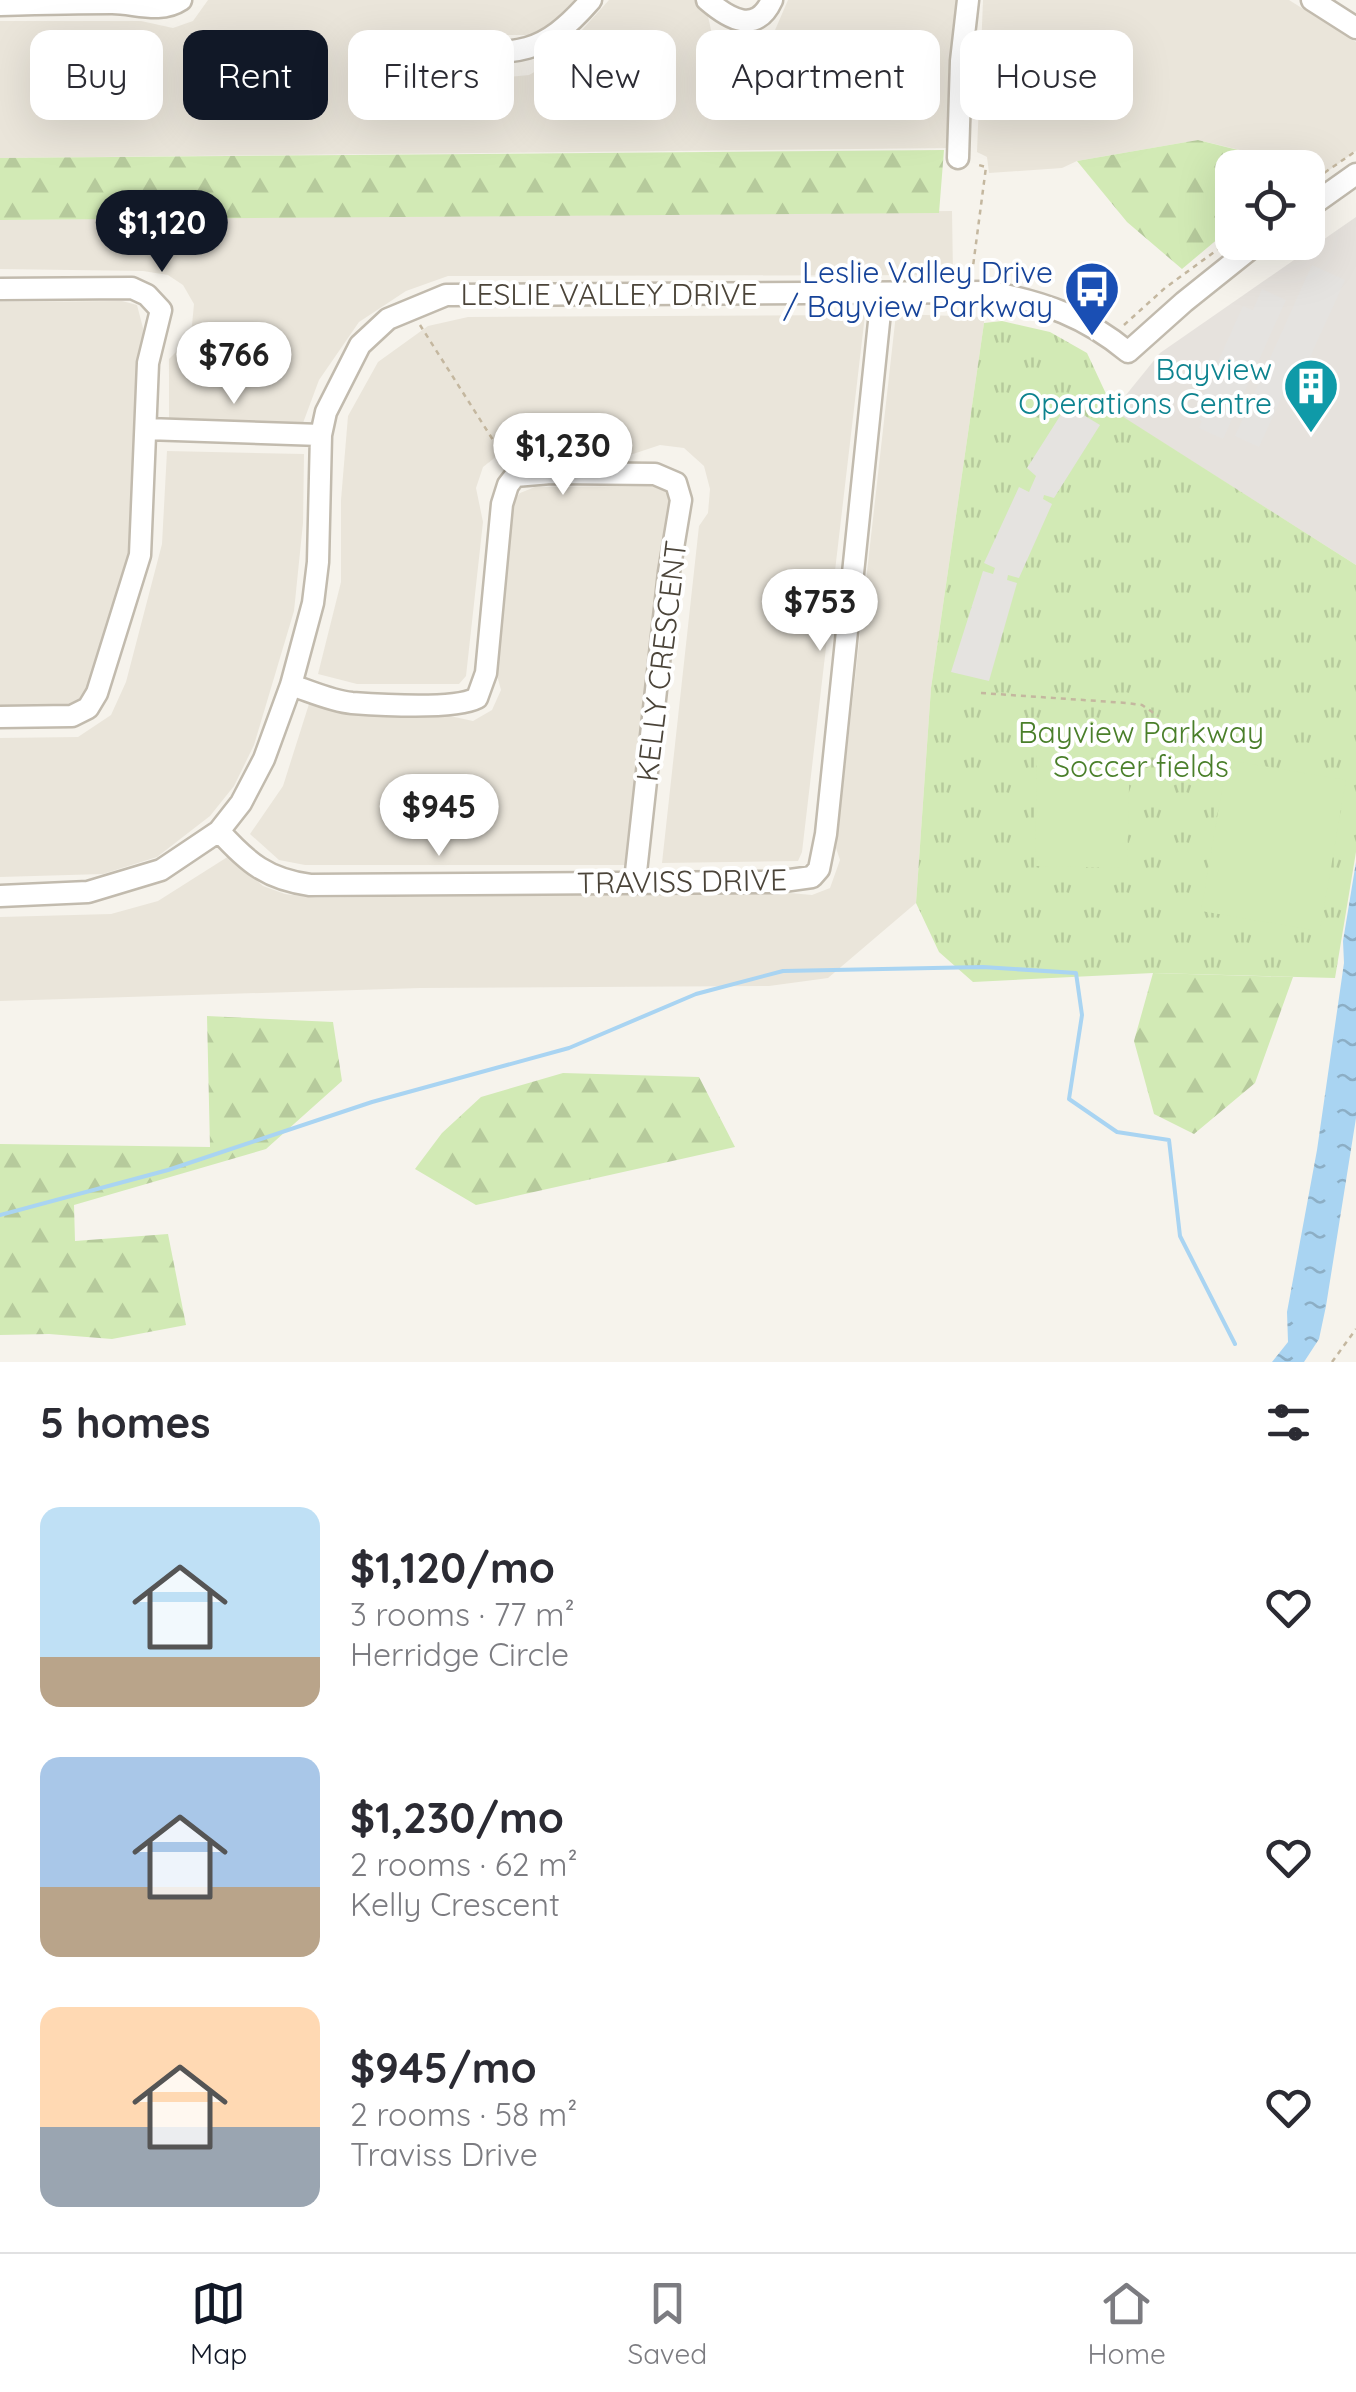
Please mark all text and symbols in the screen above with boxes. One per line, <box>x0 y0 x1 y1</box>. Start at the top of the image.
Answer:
chip: Buy <box>30 30 163 120</box>
chip: Rent <box>183 30 328 120</box>
chip: Filters <box>348 30 514 120</box>
chip: New <box>534 30 676 120</box>
chip: Apartment <box>696 30 940 120</box>
chip: House <box>960 30 1133 120</box>
map controls <box>1215 150 1325 260</box>
button: locate <box>1215 150 1325 260</box>
pin: $1,120 <box>81 190 243 275</box>
text: $1,120 <box>118 202 206 242</box>
place label: Leslie Valley Drive / Bayview Parkway <box>783 253 1053 325</box>
bus stop icon: Leslie Valley Drive / Bayview Parkway <box>1062 259 1122 338</box>
street label: LESLIE VALLEY DRIVE <box>461 275 757 313</box>
pin: $766 <box>175 322 293 407</box>
text: $766 <box>198 334 270 374</box>
place label: Bayview Operations Centre <box>1018 350 1272 422</box>
building icon: Bayview Operations Centre <box>1281 356 1341 435</box>
pin: $1,230 <box>482 413 644 498</box>
text: $1,230 <box>515 425 611 465</box>
street label: KELLY CRESCENT <box>627 538 695 784</box>
pin: $753 <box>761 569 879 654</box>
text: $753 <box>784 581 856 621</box>
park label: Bayview Parkway Soccer fields <box>1018 713 1264 785</box>
pin: $945 <box>380 774 498 859</box>
text: $945 <box>402 786 476 826</box>
street label: TRAVISS DRIVE <box>576 860 788 902</box>
icon: filters <box>1261 1395 1316 1450</box>
text: 5 homes <box>40 1396 211 1449</box>
text: $1,120/mo <box>350 1541 555 1594</box>
icon: home <box>120 1547 240 1667</box>
icon: heart <box>1261 1580 1316 1635</box>
text: 3 rooms · 77 m² <box>350 1594 575 1634</box>
text: Herridge Circle <box>350 1634 569 1674</box>
text: $1,230/mo <box>350 1791 564 1844</box>
icon: home <box>120 1797 240 1917</box>
icon: heart <box>1261 1830 1316 1885</box>
text: 2 rooms · 62 m² <box>350 1844 578 1884</box>
text: Kelly Crescent <box>350 1884 560 1924</box>
text: $945/mo <box>350 2041 537 2094</box>
icon: home <box>120 2047 240 2167</box>
icon: heart <box>1261 2080 1316 2135</box>
text: 2 rooms · 58 m² <box>350 2094 577 2134</box>
text: Traviss Drive <box>350 2134 538 2174</box>
tab: Map <box>190 2276 247 2371</box>
tab: Saved <box>627 2276 707 2371</box>
tab: Home <box>1087 2276 1166 2371</box>

